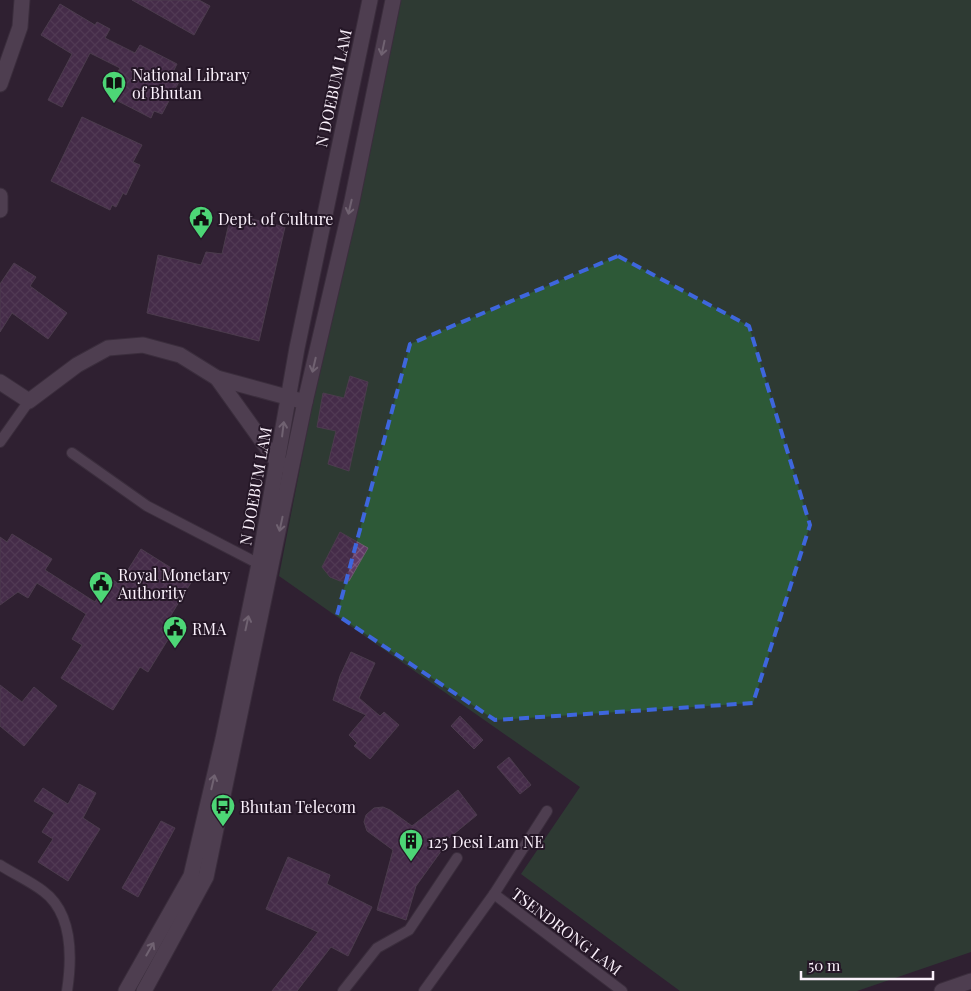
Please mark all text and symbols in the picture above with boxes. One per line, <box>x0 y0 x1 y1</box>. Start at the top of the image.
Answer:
street label: N DOEBUM LAM <box>310 27 356 149</box>
one-way arrow <box>378 39 387 55</box>
place label: National Library of Bhutan <box>132 64 250 103</box>
library icon: National Library of Bhutan <box>101 70 127 104</box>
one-way arrow <box>345 198 354 214</box>
public building icon: Dept. of Culture <box>188 205 214 239</box>
place label: Dept. of Culture <box>218 208 333 229</box>
one-way arrow <box>309 357 318 373</box>
one-way arrow <box>278 421 288 437</box>
street label: N DOEBUM LAM <box>234 425 276 547</box>
one-way arrow <box>276 516 286 532</box>
place label: Royal Monetary Authority <box>117 564 230 603</box>
public building icon: Royal Monetary Authority <box>88 570 114 604</box>
public building icon: RMA <box>162 615 188 649</box>
one-way arrow <box>242 615 252 631</box>
place label: RMA <box>192 618 227 639</box>
one-way arrow <box>209 774 218 790</box>
bus stop icon: Bhutan Telecom <box>210 793 236 827</box>
place label: Bhutan Telecom <box>240 796 356 817</box>
building icon: 125 Desi Lam NE <box>398 828 424 862</box>
place label: 125 Desi Lam NE <box>428 831 544 852</box>
street label: TSENDRONG LAM <box>508 883 626 979</box>
one-way arrow <box>145 942 155 956</box>
scale bar <box>801 948 934 980</box>
text: 50 m <box>808 955 841 975</box>

